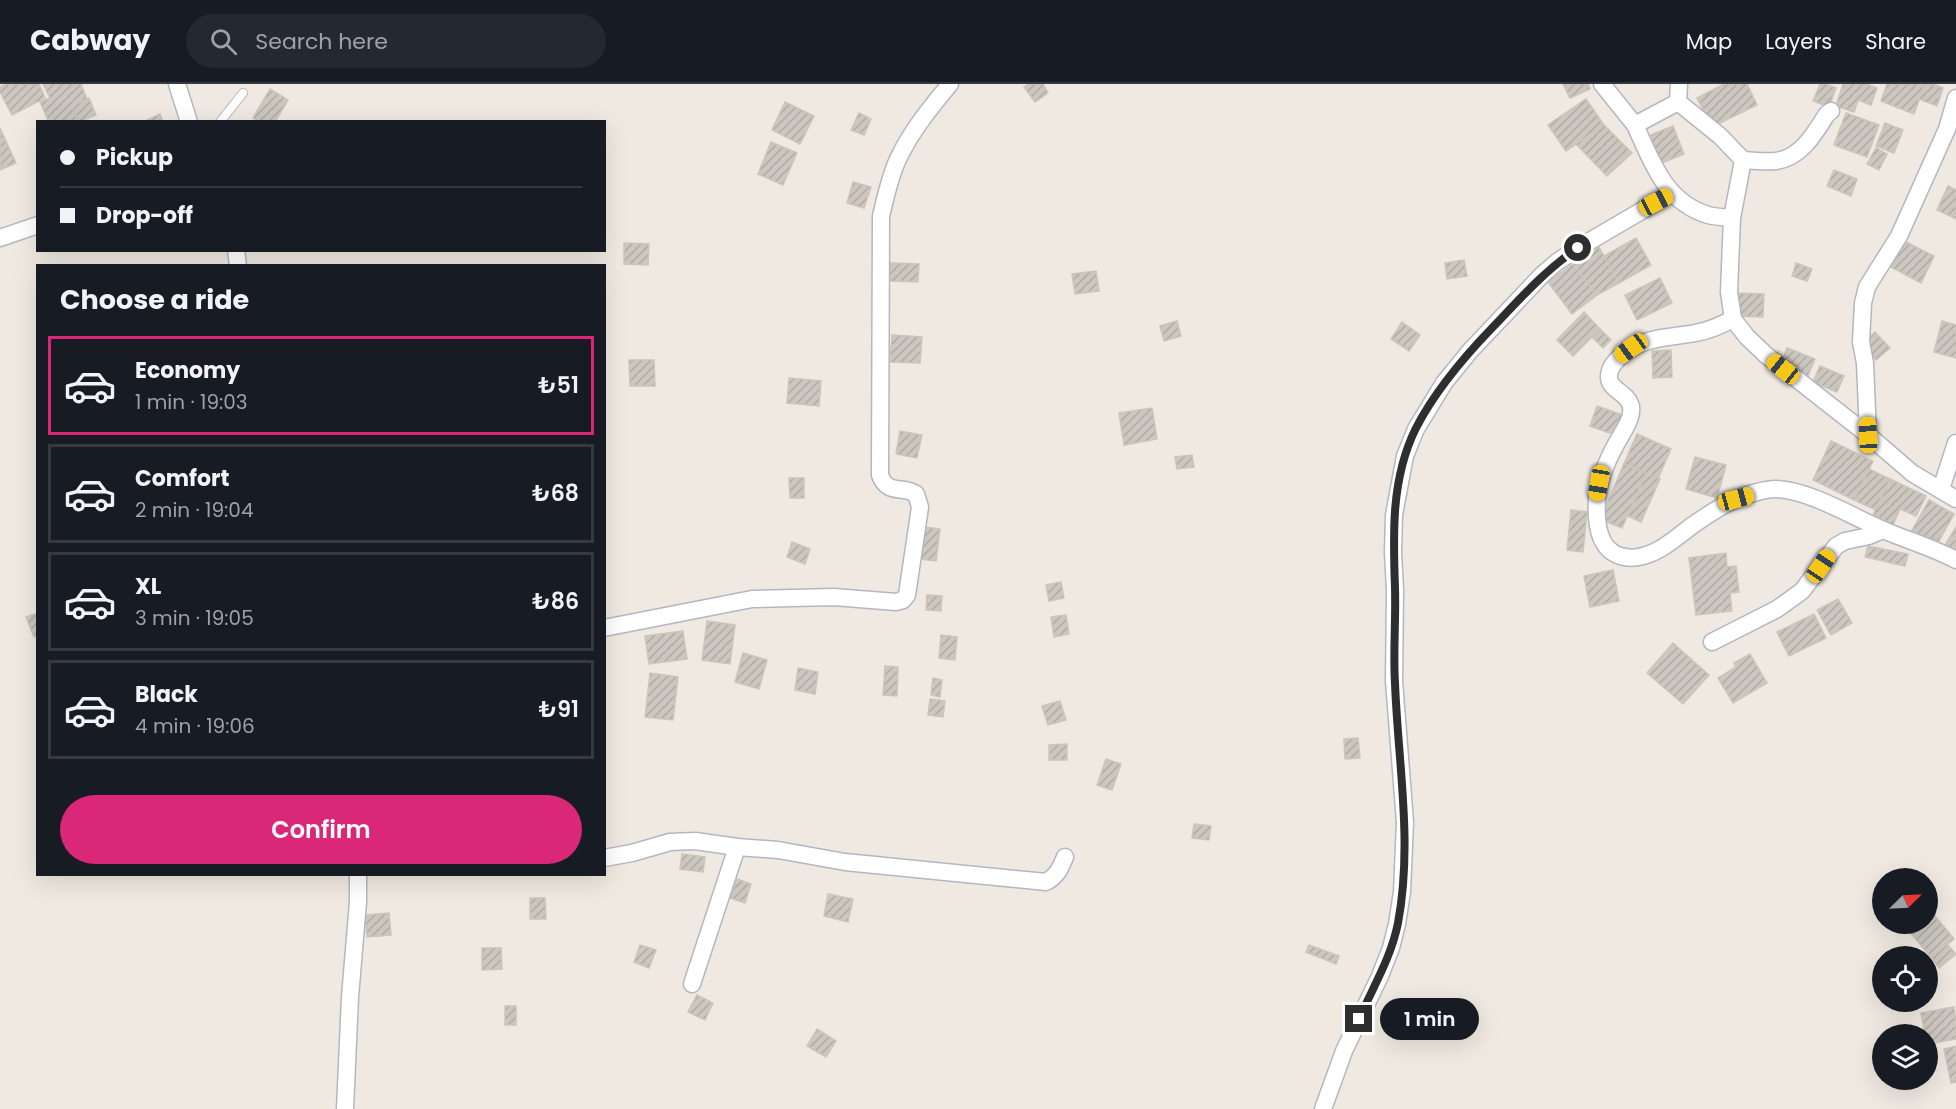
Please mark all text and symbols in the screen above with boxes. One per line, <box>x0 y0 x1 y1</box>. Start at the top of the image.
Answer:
search box <box>186 14 606 68</box>
text: Cabway <box>30 21 150 60</box>
icon: search <box>207 25 240 58</box>
text: Search here <box>255 26 388 57</box>
text: Map <box>1686 27 1732 56</box>
text: Layers <box>1765 27 1832 56</box>
text: Share <box>1865 27 1926 56</box>
text: Pickup <box>96 142 173 173</box>
car <box>1636 186 1676 218</box>
text: Drop-off <box>96 200 193 231</box>
route start <box>1564 234 1591 261</box>
text: Choose a ride <box>60 281 249 318</box>
car <box>1611 330 1651 366</box>
car <box>1763 351 1803 387</box>
text: Economy <box>135 355 240 386</box>
icon: car <box>63 359 117 413</box>
text: ₺51 <box>538 370 579 401</box>
text: 1 min · 19:03 <box>135 388 248 416</box>
car <box>1858 417 1878 453</box>
text: Comfort <box>135 463 229 494</box>
car <box>1587 464 1611 502</box>
icon: car <box>63 467 117 521</box>
text: ₺68 <box>532 478 579 509</box>
car <box>1716 486 1756 512</box>
text: 2 min · 19:04 <box>135 496 253 524</box>
car <box>1803 546 1839 586</box>
text: XL <box>135 571 161 602</box>
icon: car <box>63 575 117 629</box>
text: ₺86 <box>532 586 579 617</box>
text: 3 min · 19:05 <box>135 604 254 632</box>
text: Black <box>135 679 198 710</box>
icon: car <box>63 683 117 737</box>
text: ₺91 <box>539 694 579 725</box>
text: 4 min · 19:06 <box>135 712 255 740</box>
button: Confirm <box>60 795 582 864</box>
north arrow <box>1872 868 1938 934</box>
map controls <box>1872 868 1938 1090</box>
button: locate <box>1872 946 1938 1012</box>
callout: 1 min <box>1380 998 1479 1040</box>
route end <box>1345 1005 1372 1032</box>
text: 1 min <box>1404 1005 1455 1033</box>
button: layers <box>1872 1024 1938 1090</box>

